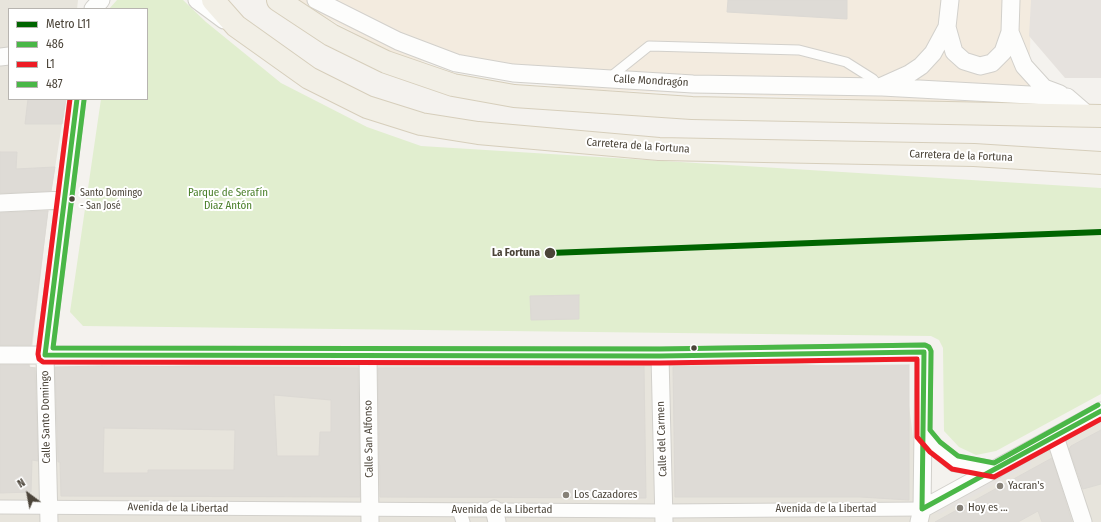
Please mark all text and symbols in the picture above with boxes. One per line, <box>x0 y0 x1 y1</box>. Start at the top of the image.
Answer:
legend <box>8 8 148 100</box>
text: Metro L11 <box>46 17 90 31</box>
text: 486 <box>46 37 64 51</box>
text: L1 <box>46 57 55 71</box>
street label: Calle Mondragón <box>613 72 689 90</box>
text: 487 <box>46 77 63 91</box>
street label: Carretera de la Fortuna <box>586 136 690 156</box>
street label: Carretera de la Fortuna <box>909 148 1013 164</box>
park label: Parque de Serafín Díaz Antón <box>188 186 268 212</box>
place label: Santo Domingo - San José <box>80 187 142 210</box>
marker: Santo Domingo - San José <box>67 194 77 204</box>
place label: La Fortuna <box>492 246 540 260</box>
marker: La Fortuna <box>543 246 557 260</box>
unlabelled marker <box>689 343 699 353</box>
street label: Calle Santo Domingo <box>39 370 53 464</box>
street label: Calle San Alfonso <box>362 400 376 478</box>
street label: Calle del Carmen <box>654 401 670 477</box>
north arrow <box>8 474 48 514</box>
text: N <box>15 476 28 491</box>
place label: Yacran's <box>1008 479 1044 493</box>
marker: Yacran's <box>995 481 1005 491</box>
place label: Los Cazadores <box>574 488 638 502</box>
marker: Los Cazadores <box>561 490 571 500</box>
street label: Avenida de la Libertad <box>127 501 229 515</box>
place label: Hoy es ... <box>968 501 1008 515</box>
street label: Avenida de la Libertad <box>776 502 876 516</box>
street label: Avenida de la Libertad <box>452 503 552 517</box>
marker: Hoy es ... <box>955 503 965 513</box>

